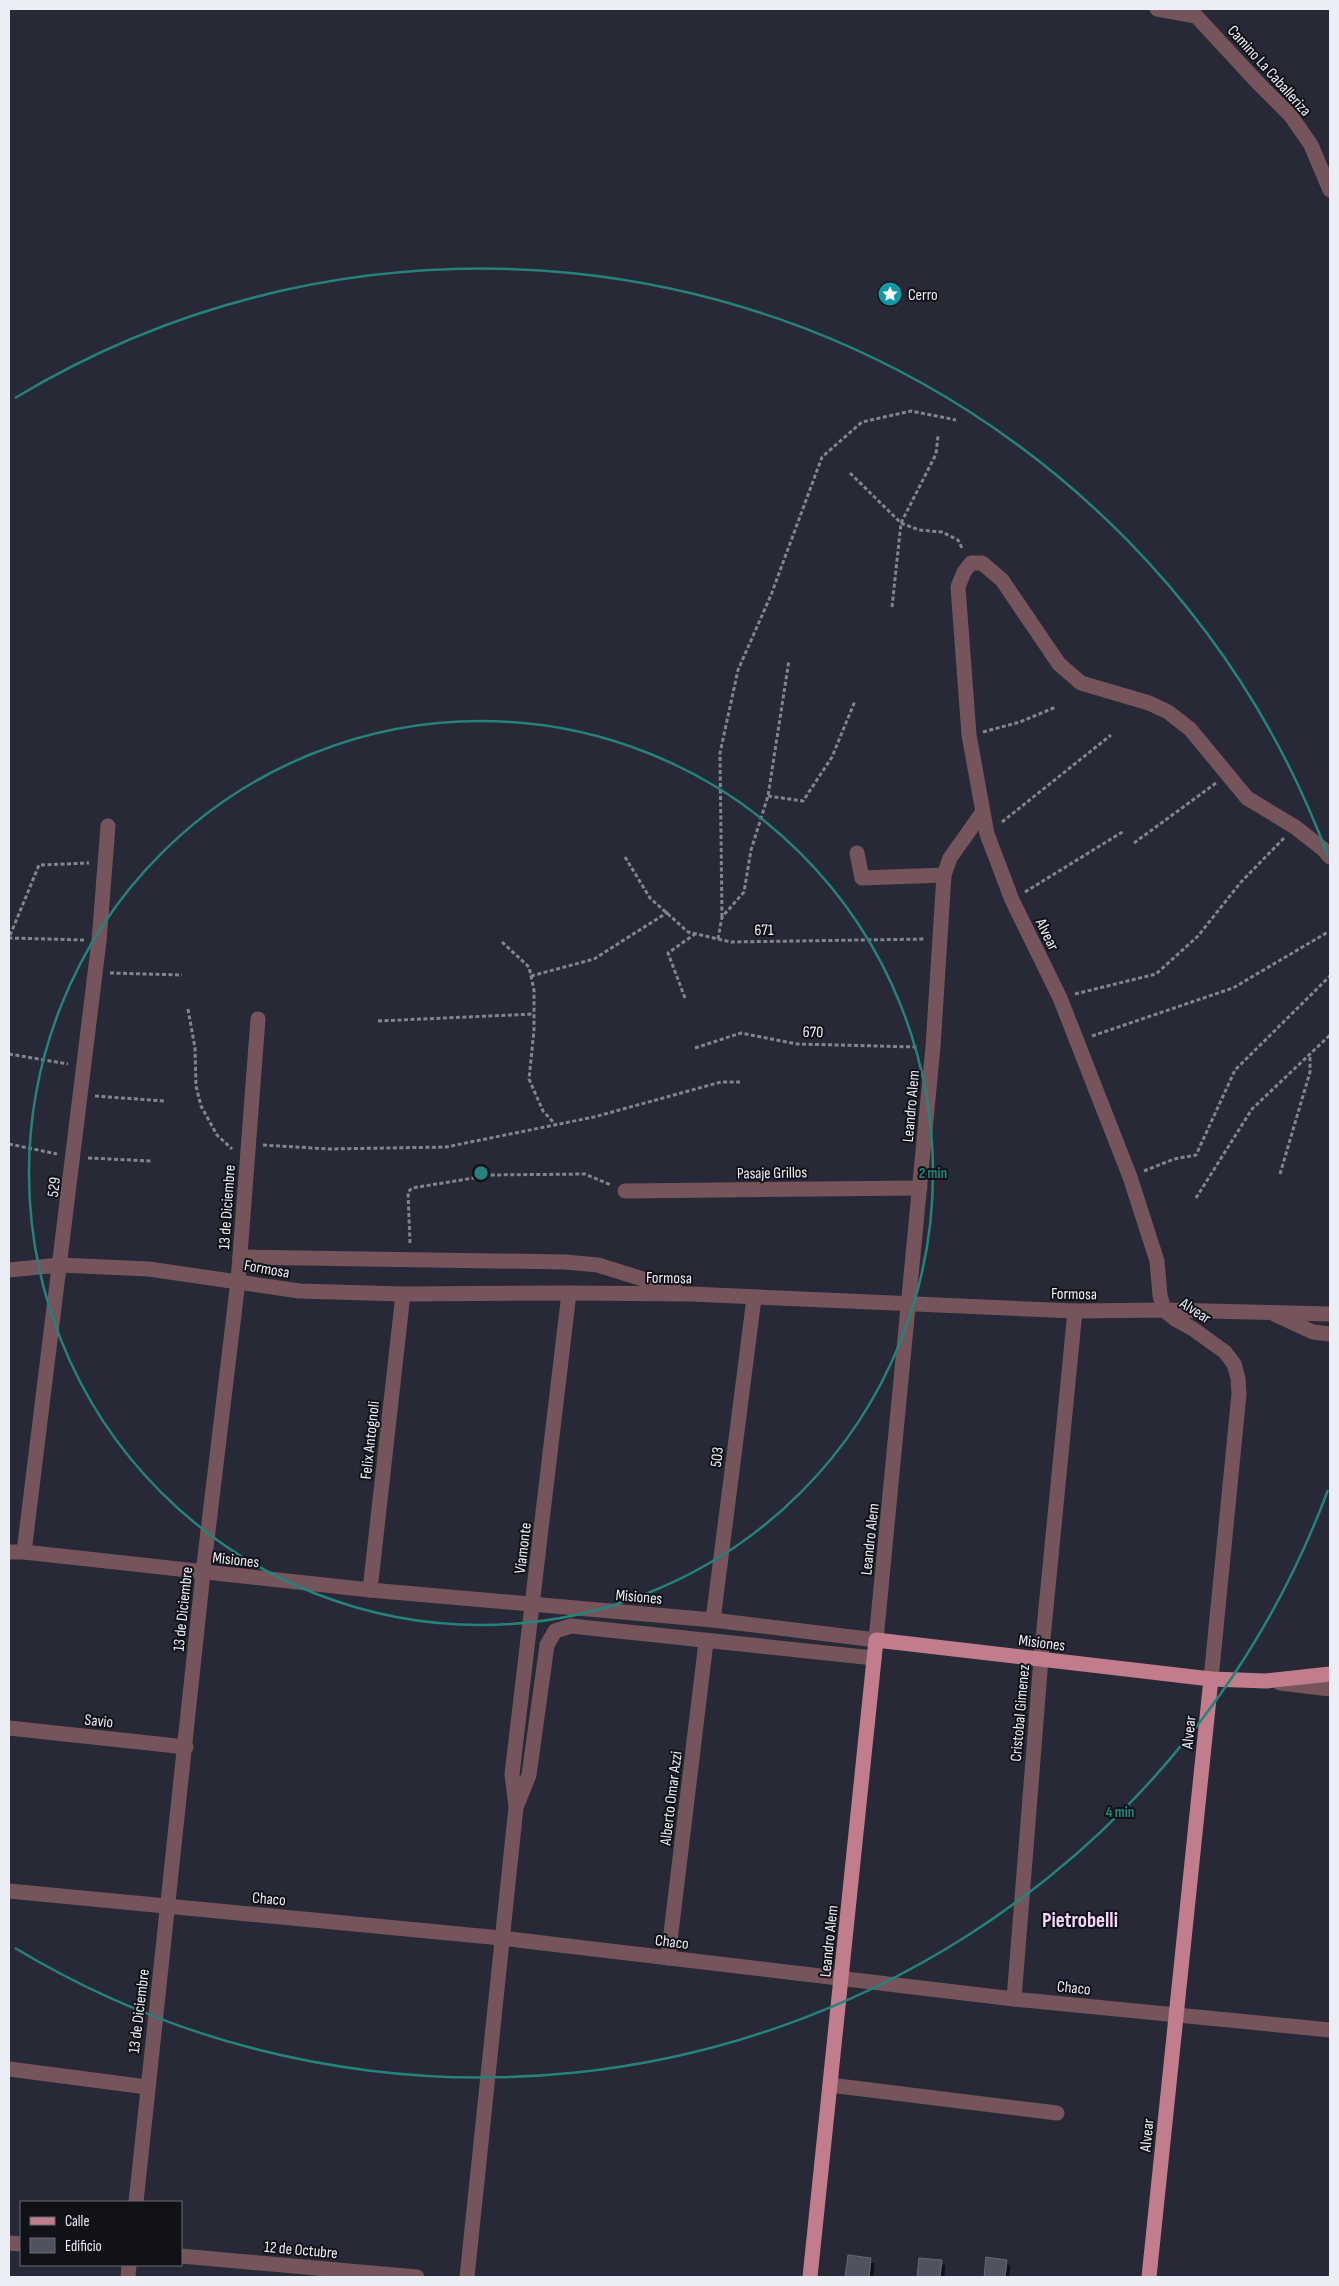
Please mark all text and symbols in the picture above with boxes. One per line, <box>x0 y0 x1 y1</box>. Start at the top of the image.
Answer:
street label: Camino La Caballeriza <box>1223 22 1315 120</box>
place icon: Cerro <box>877 281 903 307</box>
place label: Cerro <box>908 286 938 305</box>
street label: Alvear <box>1030 915 1063 954</box>
street label: 671 <box>754 921 774 940</box>
street label: 670 <box>802 1023 824 1042</box>
street label: Leandro Alem <box>899 1069 924 1143</box>
street label: Pasaje Grillos <box>737 1163 808 1184</box>
street label: 13 de Diciembre <box>215 1164 240 1250</box>
centre of rings <box>472 1164 490 1182</box>
text: 2 min <box>919 1164 947 1183</box>
street label: 529 <box>44 1176 65 1198</box>
street label: Formosa <box>243 1256 291 1283</box>
street label: Formosa <box>646 1269 692 1288</box>
street label: Formosa <box>1051 1285 1097 1304</box>
street label: Alvear <box>1175 1294 1215 1329</box>
street label: Felix Antognoli <box>357 1400 384 1480</box>
street label: 503 <box>707 1446 728 1468</box>
street label: Leandro Alem <box>857 1502 884 1576</box>
street label: Viamonte <box>511 1522 536 1575</box>
street label: Misiones <box>212 1549 260 1572</box>
street label: 13 de Diciembre <box>170 1566 197 1652</box>
street label: Misiones <box>615 1586 663 1609</box>
street label: Misiones <box>1017 1631 1066 1656</box>
street label: Cristobal Gimenez <box>1007 1664 1034 1762</box>
street label: Savio <box>84 1711 114 1732</box>
street label: Alvear <box>1178 1714 1201 1751</box>
street label: Alberto Omar Azzi <box>656 1750 687 1847</box>
text: 4 min <box>1106 1803 1134 1822</box>
street label: Chaco <box>251 1889 287 1910</box>
street label: Leandro Alem <box>816 1904 843 1978</box>
district label: Pietrobelli <box>1042 1908 1118 1933</box>
street label: Chaco <box>654 1931 690 1954</box>
street label: 13 de Diciembre <box>125 1968 154 2054</box>
street label: Chaco <box>1056 1977 1092 2000</box>
street label: Alvear <box>1136 2117 1159 2154</box>
legend <box>20 2201 182 2266</box>
text: Calle <box>65 2212 89 2231</box>
text: Edificio <box>65 2237 102 2256</box>
street label: 12 de Octubre <box>263 2238 338 2263</box>

